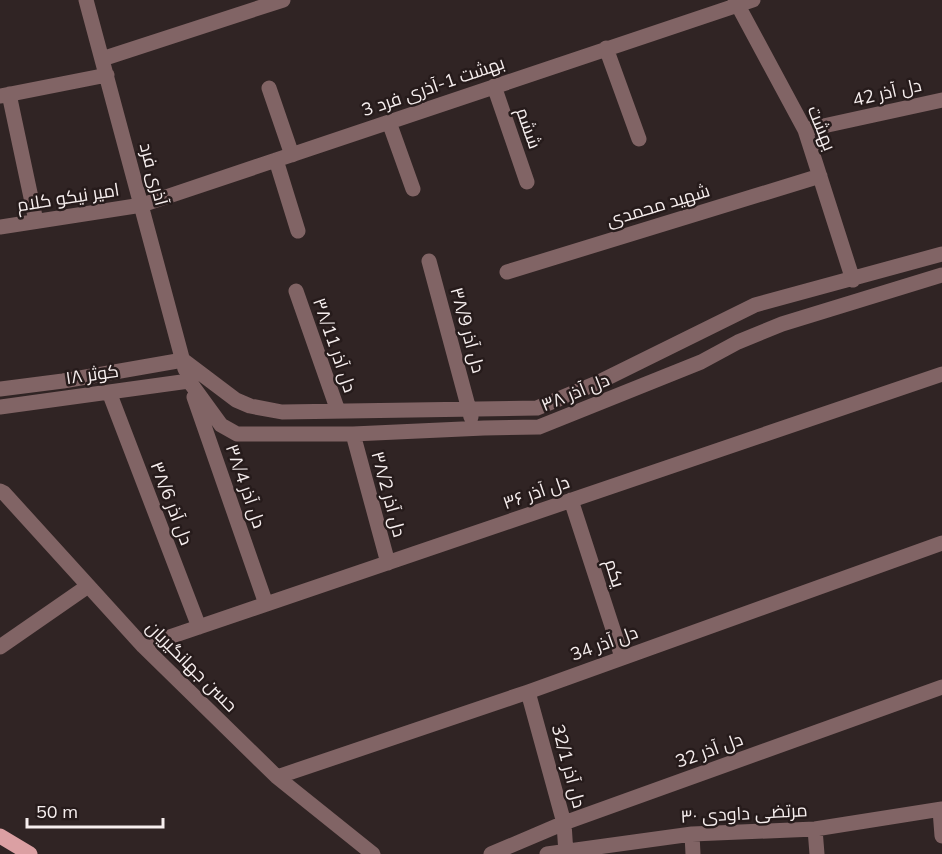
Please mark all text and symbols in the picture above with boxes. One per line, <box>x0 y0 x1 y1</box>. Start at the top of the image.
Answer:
street label: بهشت 1-آذری فرد 3 <box>358 51 508 121</box>
street label: دل آذر 42 <box>850 73 924 111</box>
street label: بهشت <box>803 102 841 154</box>
street label: ششم <box>510 104 547 152</box>
street label: آذری فرد <box>135 140 173 208</box>
street label: امیر نیکو کلام <box>15 178 121 217</box>
street label: شهید محمدی <box>604 178 712 232</box>
street label: دل آذر ۳۸/9 <box>446 285 490 375</box>
street label: دل آذر ۳۸/11 <box>308 295 362 395</box>
street label: کوثر ۱۸ <box>64 359 120 389</box>
street label: دل آذر ۳۸ <box>537 368 613 416</box>
street label: دل آذر ۳۸/4 <box>221 441 271 531</box>
street label: دل آذر ۳۸/2 <box>367 449 411 539</box>
street label: دل آذر ۳۸/6 <box>146 458 198 548</box>
street label: دل آذر ۳۶ <box>500 470 572 514</box>
street label: یکم <box>599 556 630 591</box>
street label: حسن جهانگیریان <box>141 615 243 717</box>
street label: دل آذر 34 <box>567 620 641 666</box>
street label: دل آذر 32/1 <box>547 722 591 810</box>
street label: دل آذر 32 <box>672 727 746 773</box>
scale bar <box>27 791 164 829</box>
street label: ۳۰ مرتضی داودی <box>680 798 808 828</box>
text: 50 m <box>36 800 78 823</box>

